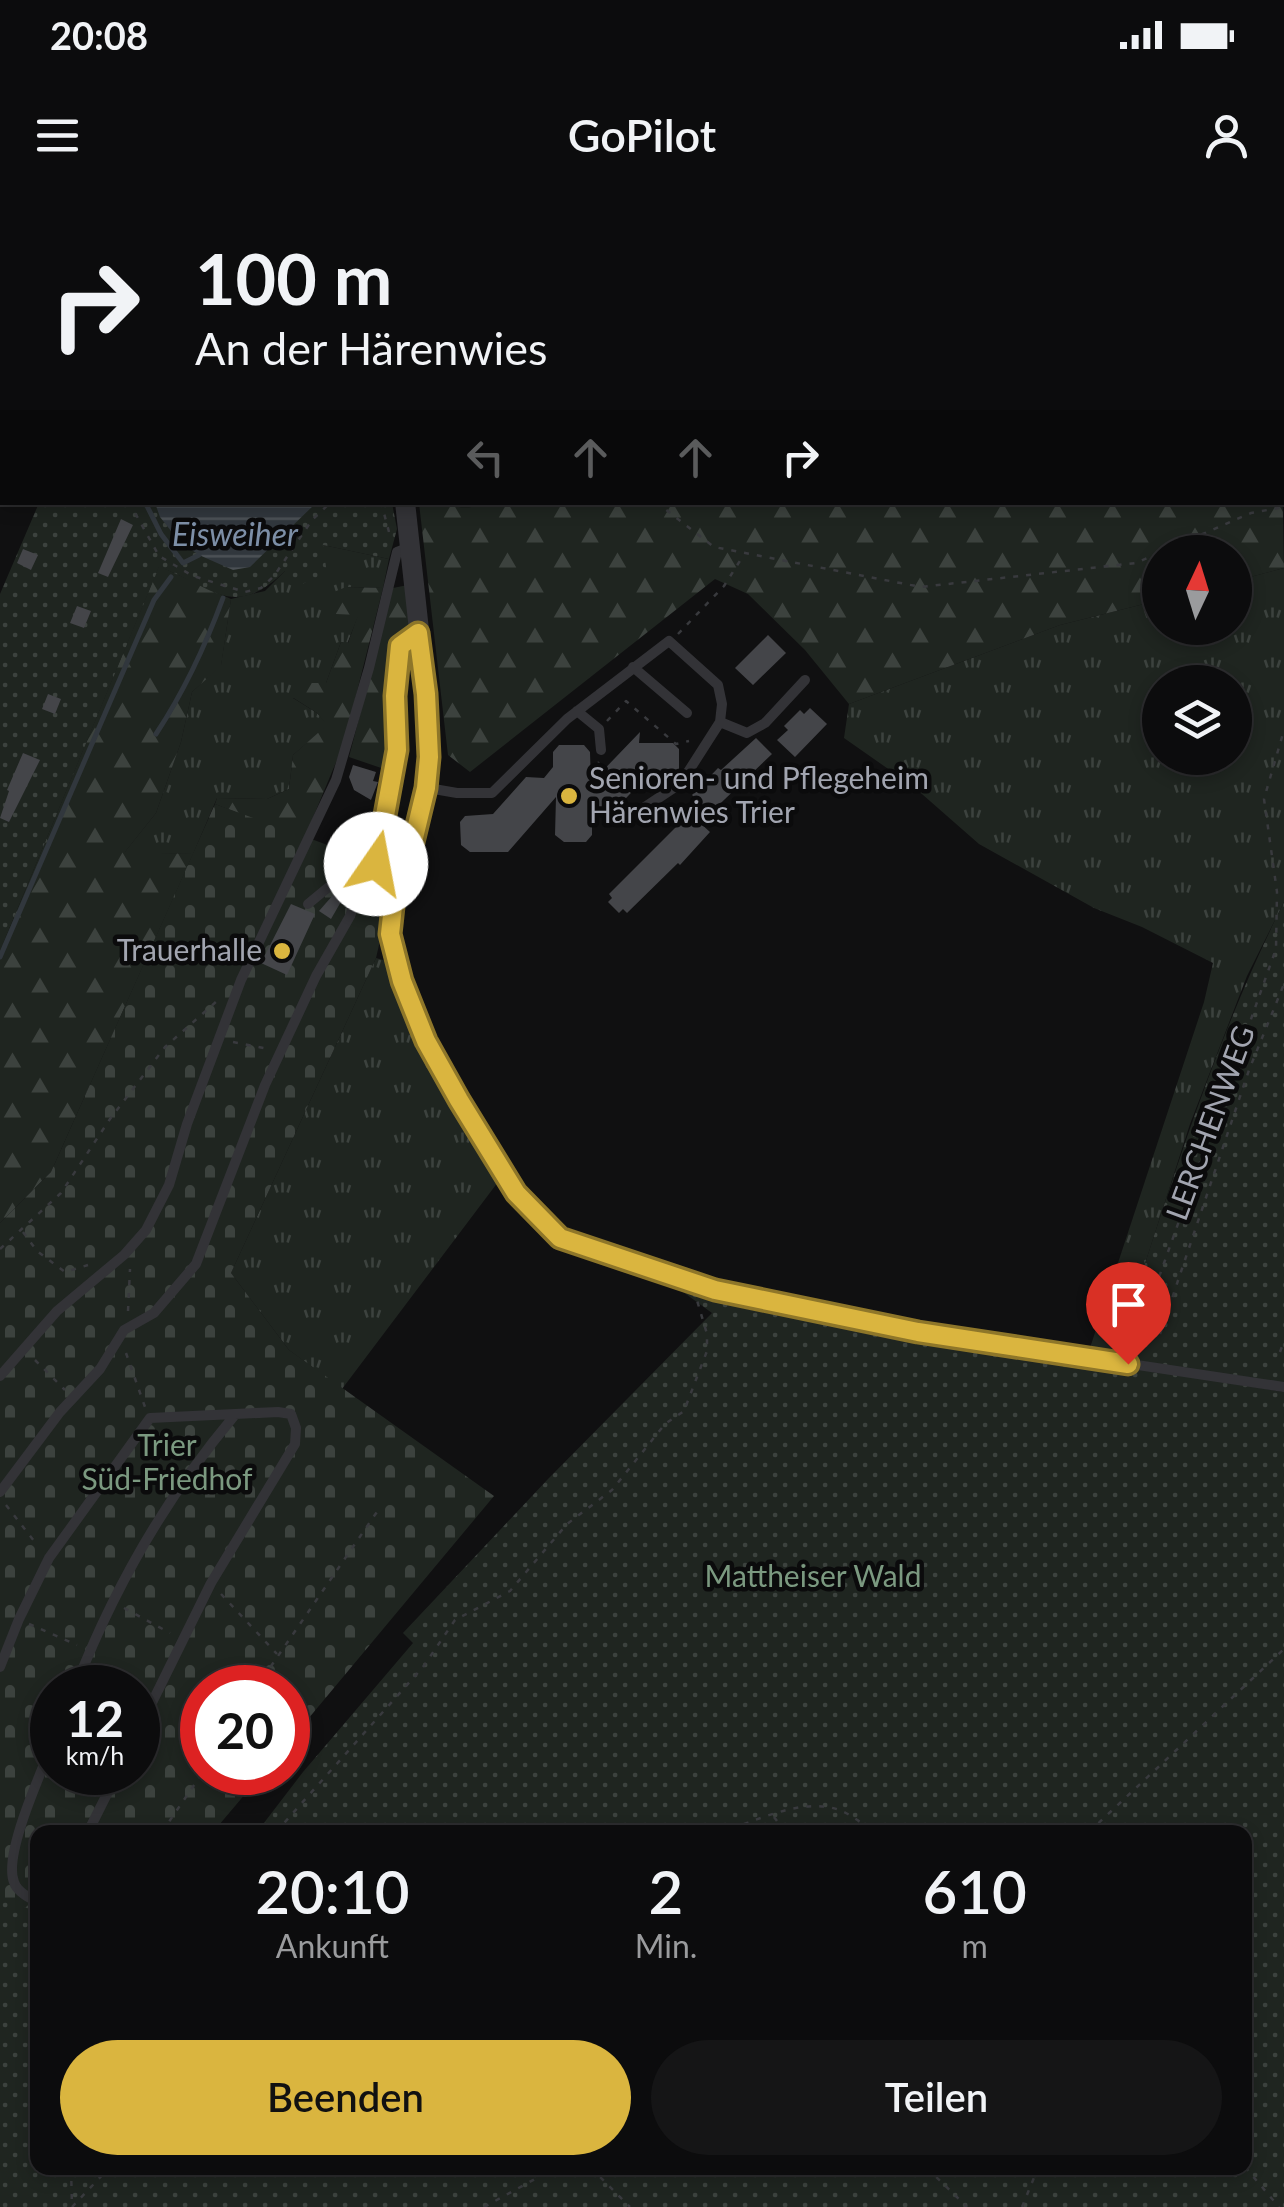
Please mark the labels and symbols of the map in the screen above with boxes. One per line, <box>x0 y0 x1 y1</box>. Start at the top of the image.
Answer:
water label: Eisweiher <box>172 514 299 553</box>
north arrow <box>1142 535 1252 645</box>
place label: Senioren- und Pflegeheim Härenwies Trier <box>589 759 929 829</box>
marker: Senioren- und Pflegeheim Härenwies Trier <box>558 785 580 807</box>
position arrow <box>324 812 428 916</box>
place label: Trauerhalle <box>117 931 262 967</box>
marker: Trauerhalle <box>271 940 293 962</box>
street label: LERCHENWEG <box>1157 1020 1261 1224</box>
pin <box>1086 1262 1171 1365</box>
park label: Trier Süd-Friedhof <box>81 1426 253 1496</box>
park label: Mattheiser Wald <box>705 1557 921 1593</box>
speed limit sign: 20 <box>180 1665 310 1795</box>

